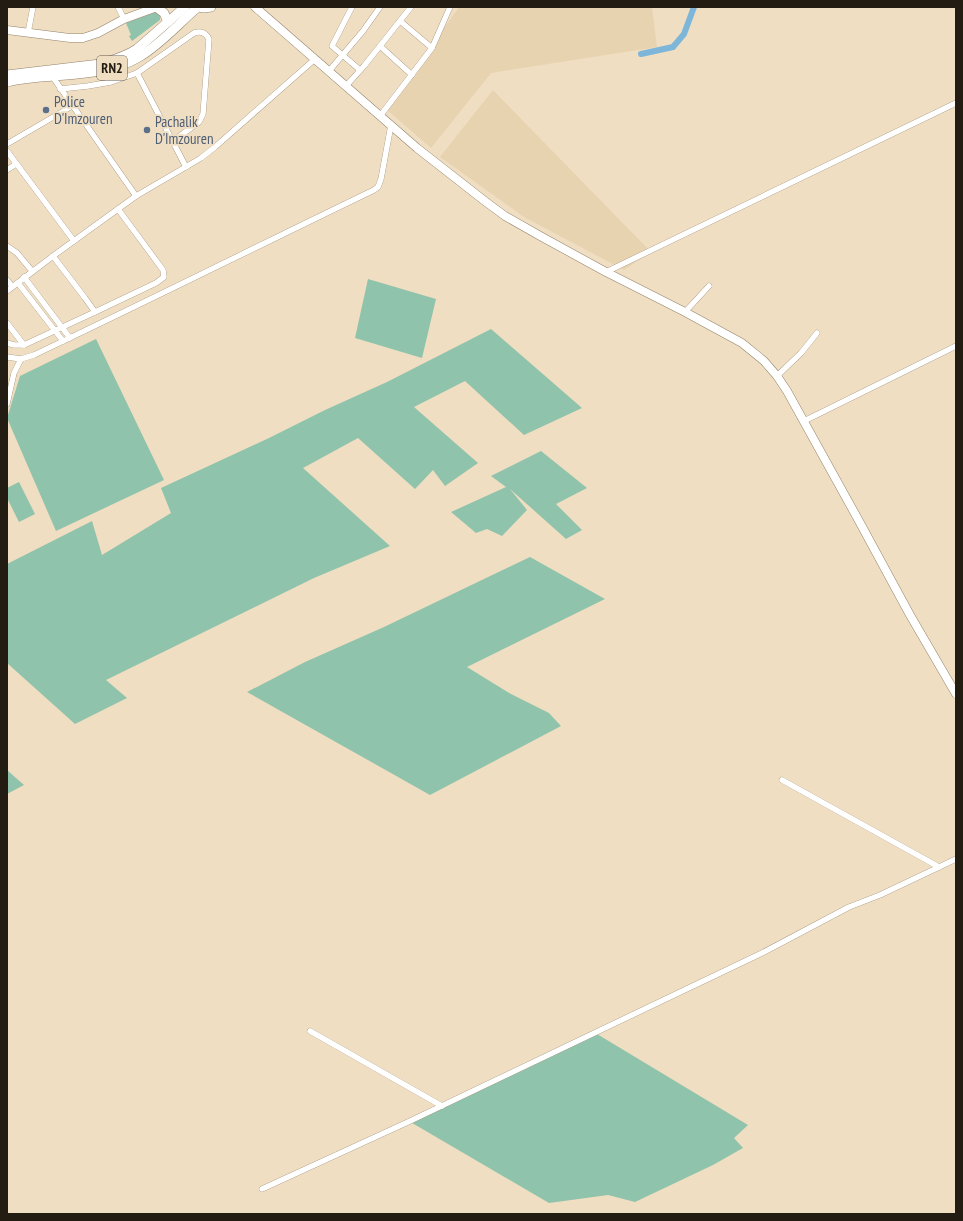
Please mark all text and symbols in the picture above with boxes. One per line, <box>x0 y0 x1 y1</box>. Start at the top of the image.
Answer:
road number: RN2 <box>97 56 127 80</box>
place label: Police D'Imzouren <box>54 92 112 128</box>
marker: Police D'Imzouren <box>41 105 51 115</box>
place label: Pachalik D'Imzouren <box>155 112 213 148</box>
marker: Pachalik D'Imzouren <box>142 125 152 135</box>

